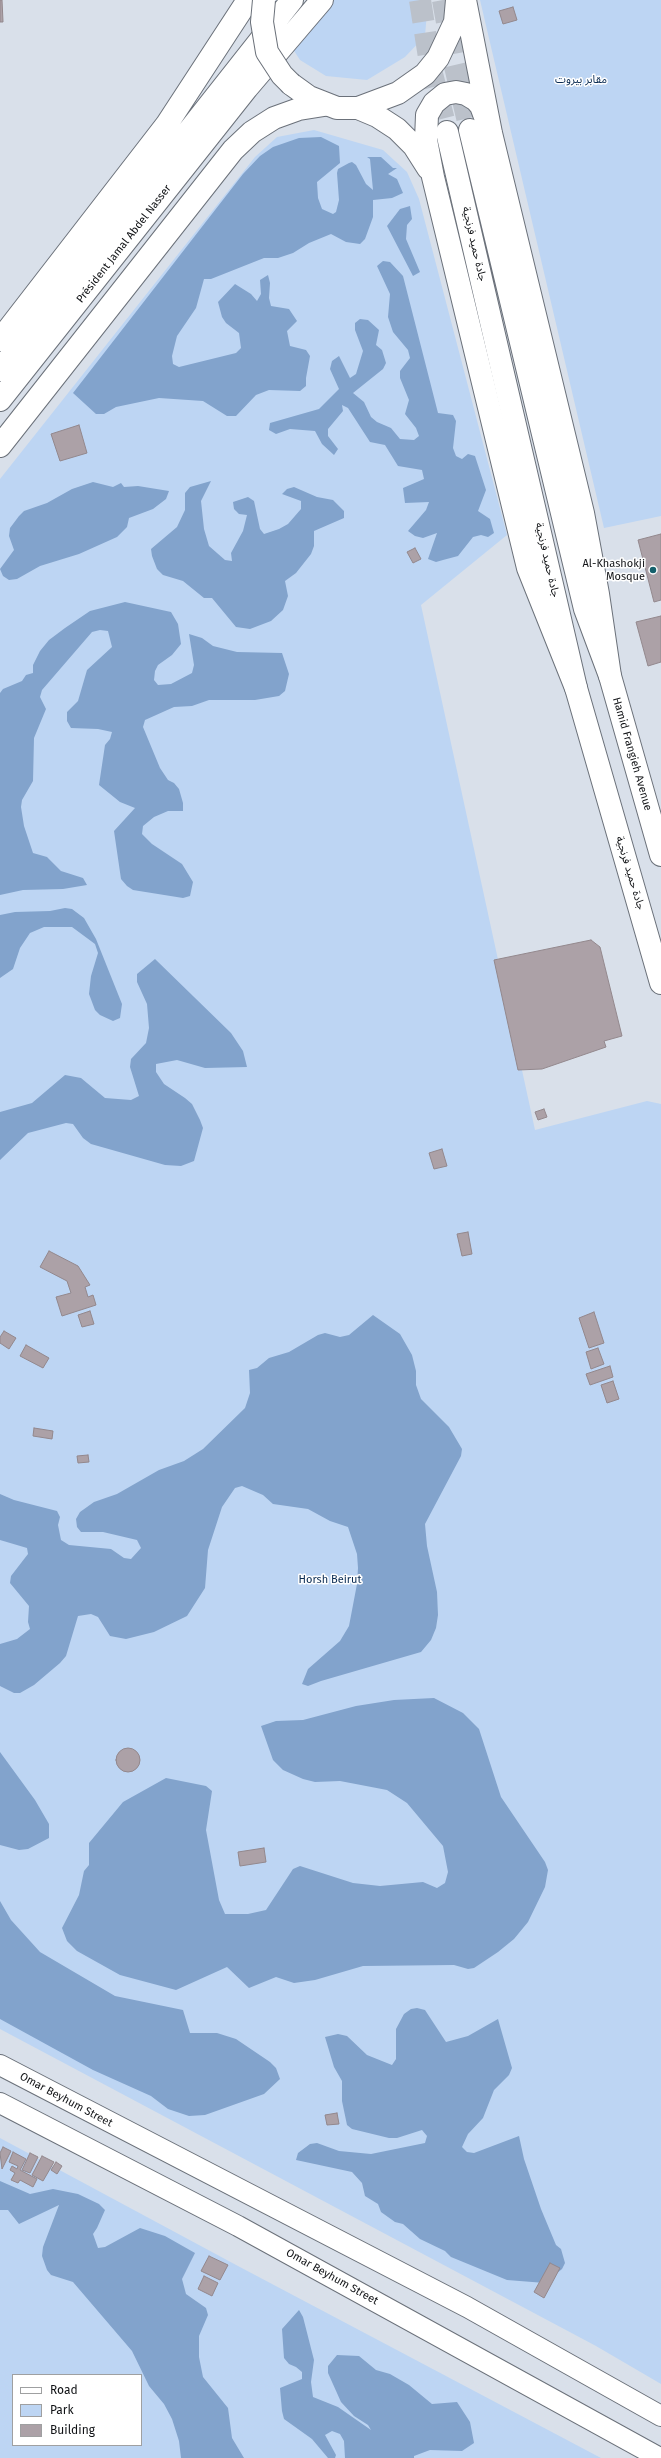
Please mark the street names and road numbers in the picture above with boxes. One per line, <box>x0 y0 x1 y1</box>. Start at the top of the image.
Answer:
street label: Président Jamal Abdel Nasser <box>74 182 174 306</box>
street label: جادة حميد فرنجية <box>459 205 489 283</box>
street label: جادة حميد فرنجية <box>532 521 562 599</box>
street label: Hamid Frangieh Avenue <box>609 696 655 812</box>
street label: جادة حميد فرنجية <box>613 835 647 911</box>
street label: Omar Beyhum Street <box>17 2070 115 2130</box>
street label: Omar Beyhum Street <box>284 2246 380 2308</box>

